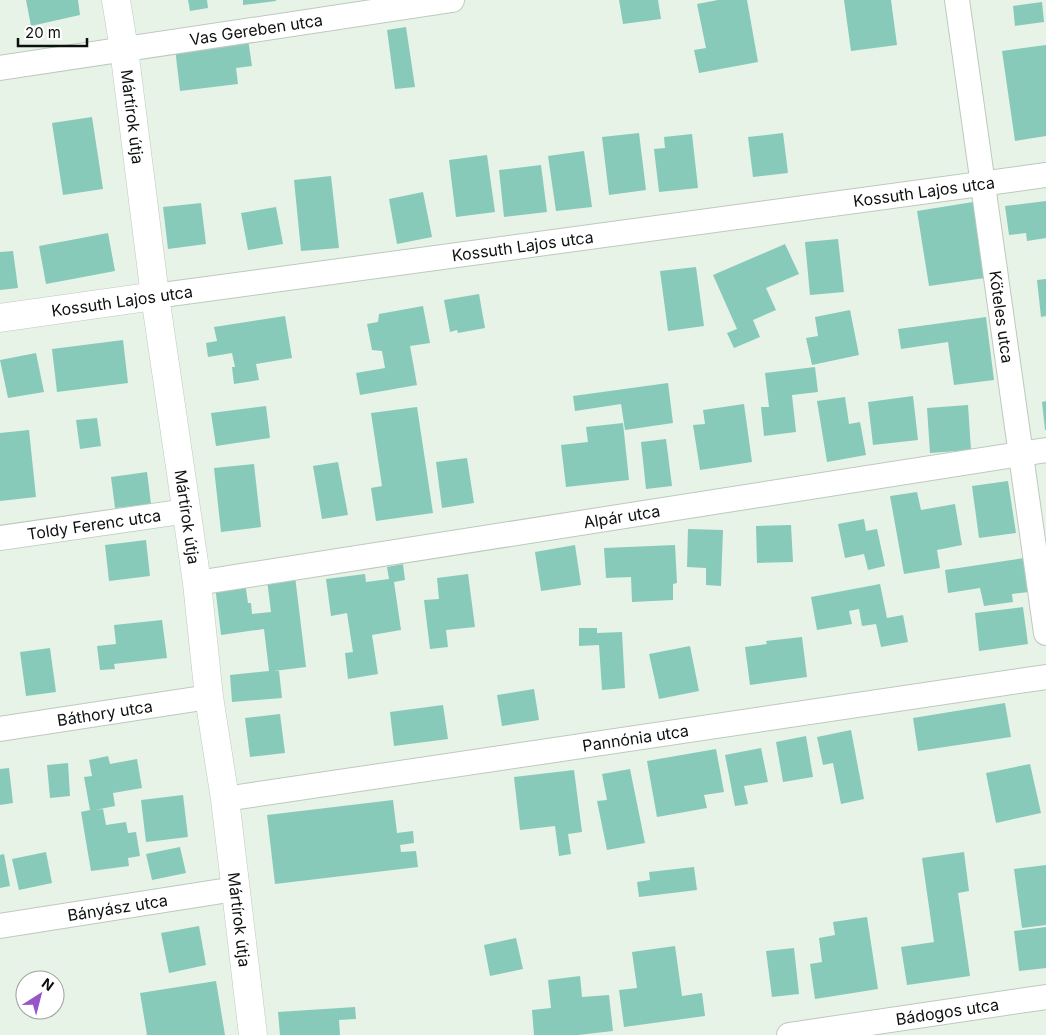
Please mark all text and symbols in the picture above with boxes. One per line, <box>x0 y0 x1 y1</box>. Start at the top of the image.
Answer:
street label: Vas Gereben utca <box>188 10 324 49</box>
scale bar <box>18 15 86 47</box>
text: 20 m <box>25 23 61 42</box>
street label: Mártírok útja <box>117 68 148 165</box>
street label: Kossuth Lajos utca <box>852 172 996 211</box>
street label: Kossuth Lajos utca <box>451 227 595 266</box>
street label: Köteles utca <box>985 269 1018 364</box>
street label: Kossuth Lajos utca <box>50 281 194 321</box>
street label: Mártírok útja <box>171 469 204 566</box>
street label: Alpár utca <box>582 501 662 532</box>
street label: Toldy Ferenc utca <box>26 505 162 544</box>
street label: Báthory utca <box>56 696 154 730</box>
street label: Pannónia utca <box>581 720 690 756</box>
street label: Mártírok útja <box>224 871 255 968</box>
street label: Bányász utca <box>66 890 169 925</box>
north arrow <box>15 970 65 1020</box>
text: N <box>39 974 57 994</box>
street label: Bádogos utca <box>894 994 1000 1029</box>

